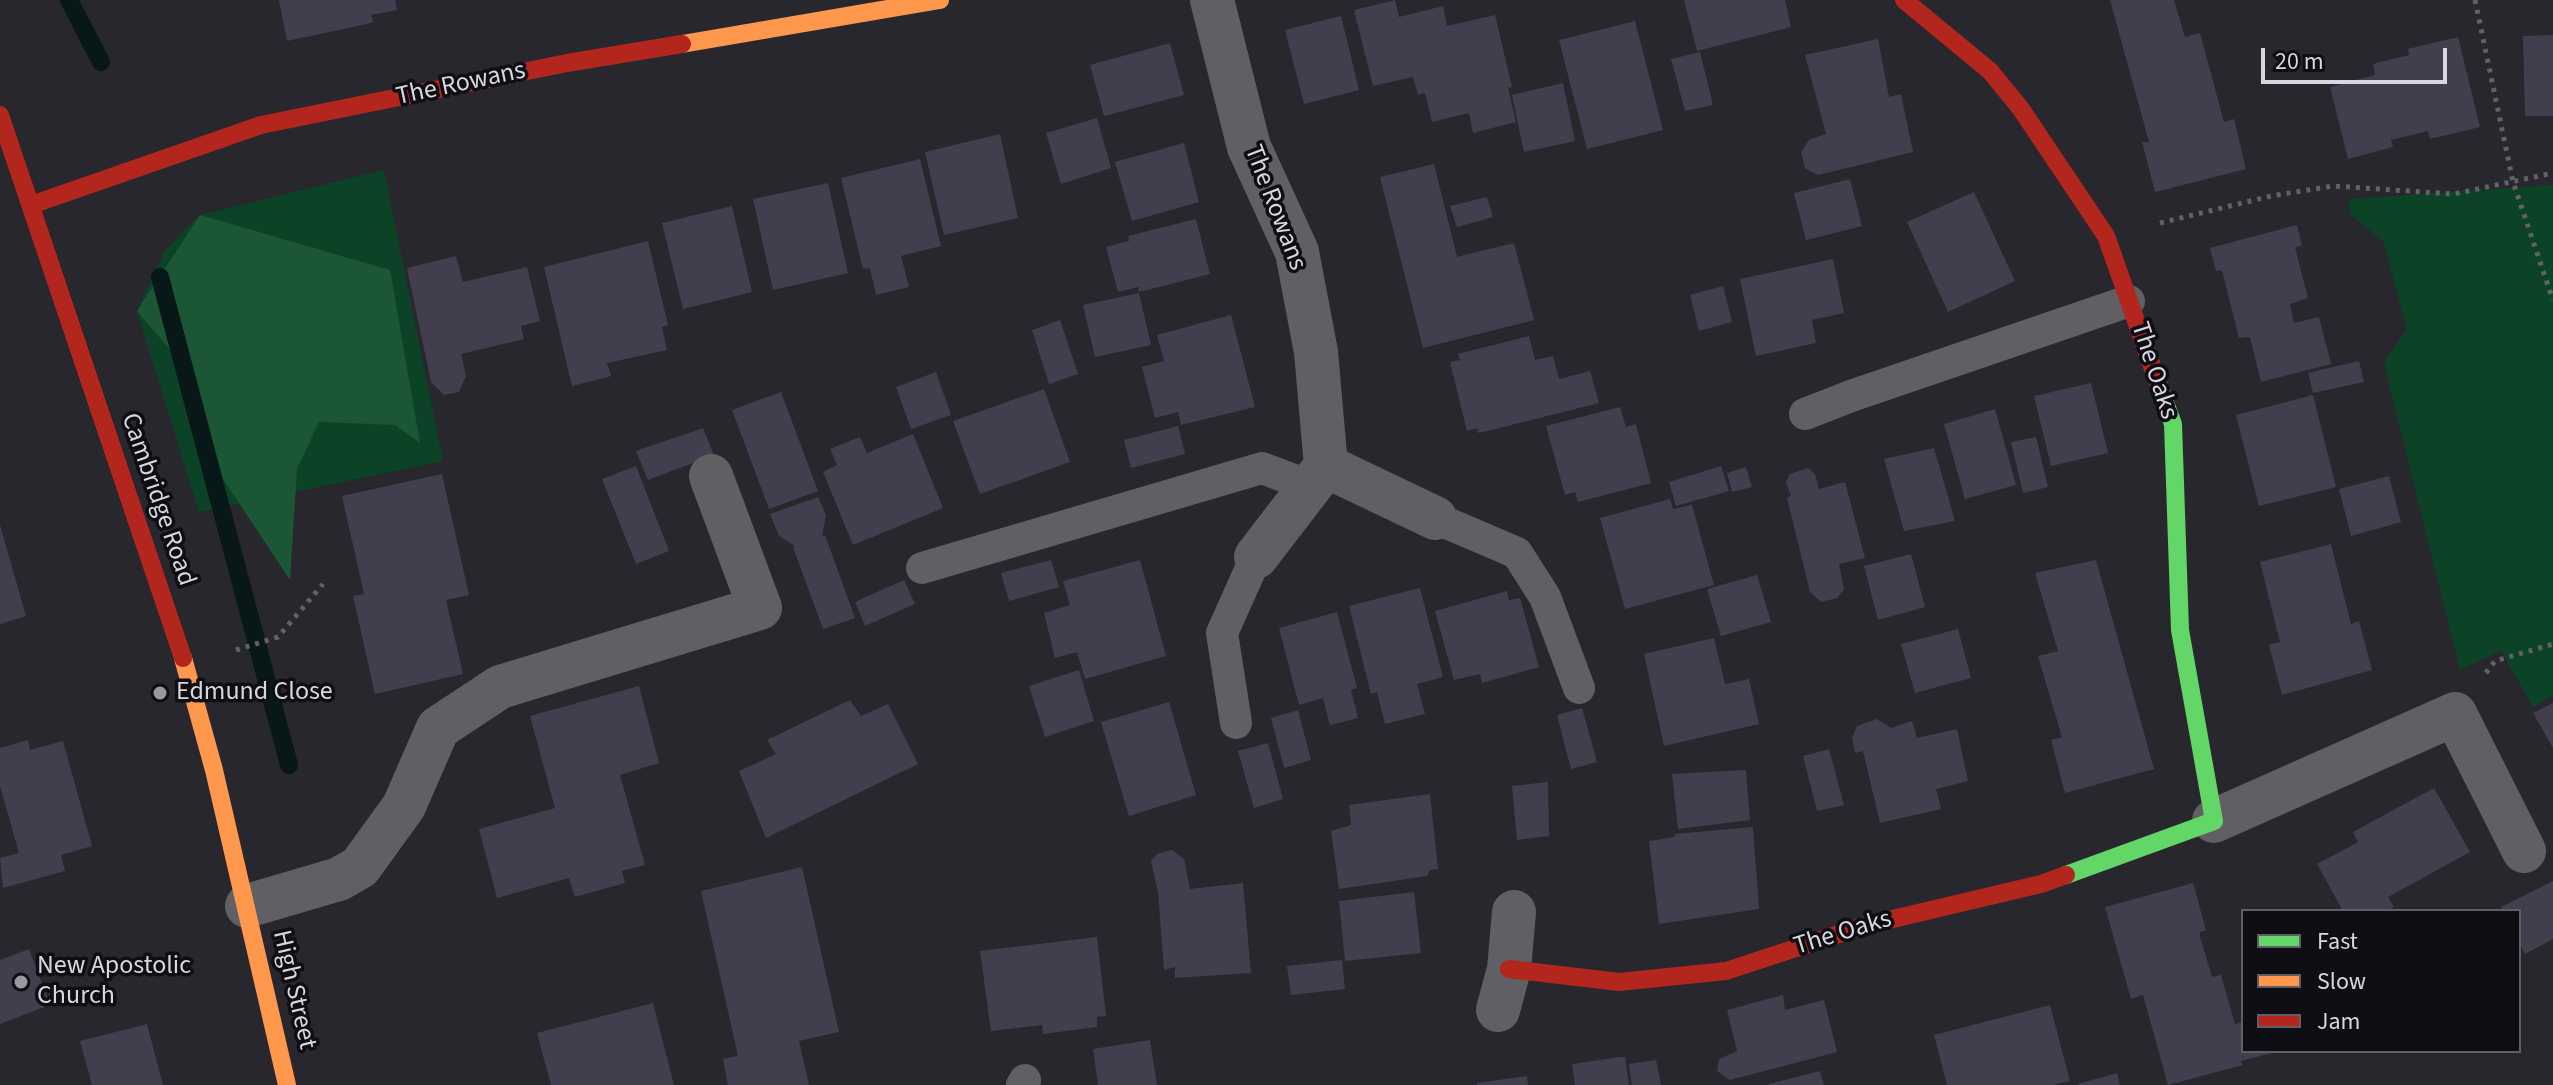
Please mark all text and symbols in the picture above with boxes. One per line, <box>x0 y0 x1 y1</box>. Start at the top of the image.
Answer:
scale bar <box>2265 32 2451 82</box>
text: 20 m <box>2275 44 2324 79</box>
street label: The Rowans <box>394 56 528 114</box>
street label: The Rowans <box>1236 141 1312 275</box>
street label: The Oaks <box>2123 318 2183 424</box>
street label: Cambridge Road <box>113 410 201 590</box>
place label: Edmund Close <box>176 677 333 709</box>
marker: Edmund Close <box>151 684 169 702</box>
street label: The Oaks <box>1790 904 1896 964</box>
legend <box>2241 909 2521 1053</box>
text: Fast <box>2317 924 2358 959</box>
street label: High Street <box>264 928 322 1052</box>
place label: New Apostolic Church <box>37 951 191 1012</box>
text: Slow <box>2317 964 2366 999</box>
marker: New Apostolic Church <box>12 973 30 991</box>
text: Jam <box>2317 1004 2361 1039</box>

